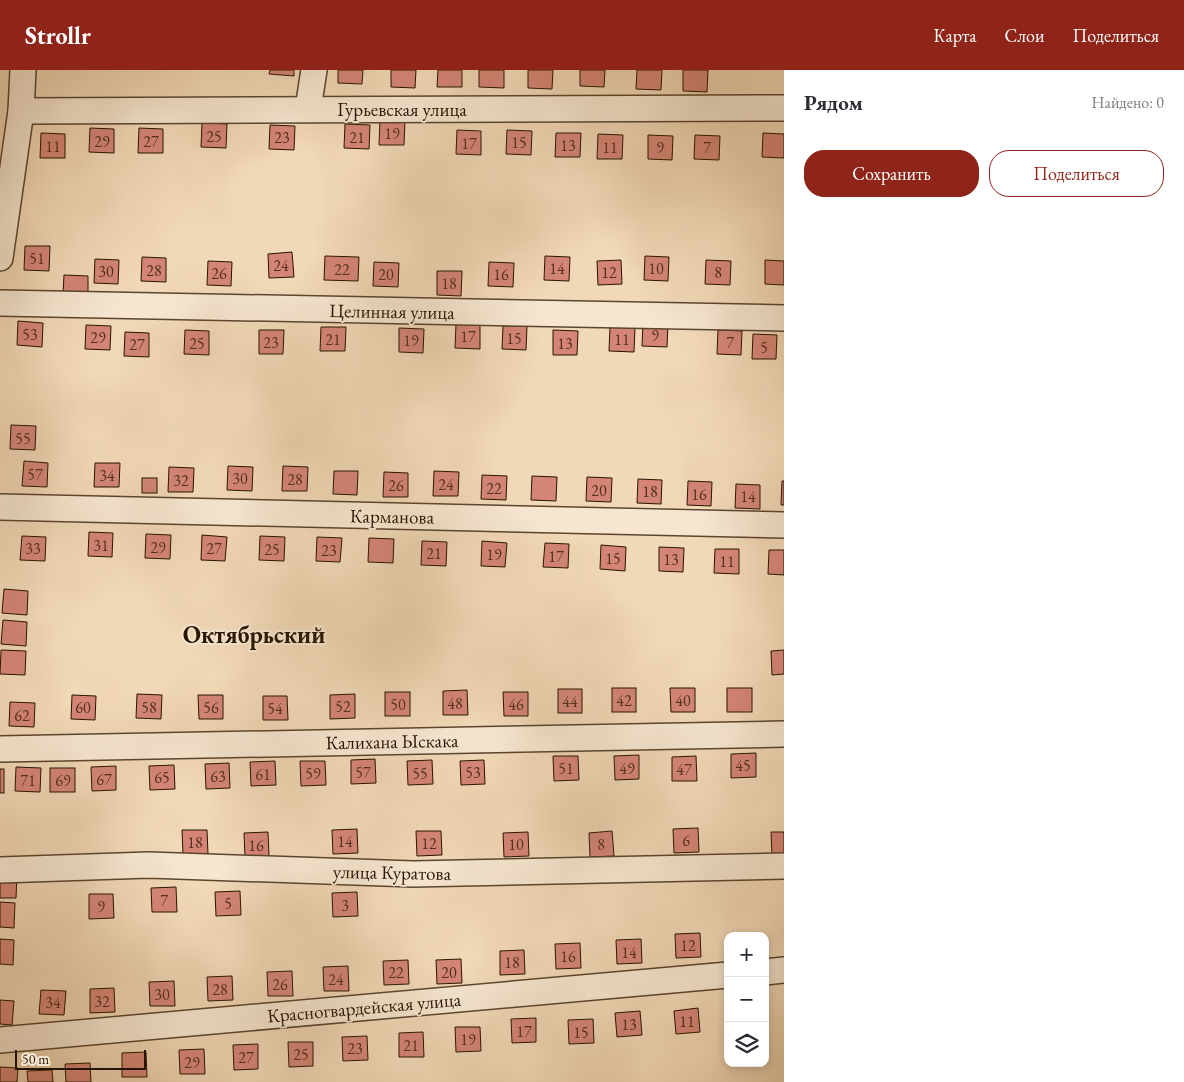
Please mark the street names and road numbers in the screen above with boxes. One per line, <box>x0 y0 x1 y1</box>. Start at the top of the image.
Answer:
street label: Гурьевская улица <box>337 97 467 122</box>
street label: Целинная улица <box>329 298 455 325</box>
street label: Карманова <box>350 503 435 530</box>
street label: Калихана Ыскака <box>325 728 459 755</box>
street label: улица Куратова <box>333 859 452 886</box>
street label: Красногвардейская улица <box>266 987 463 1028</box>

